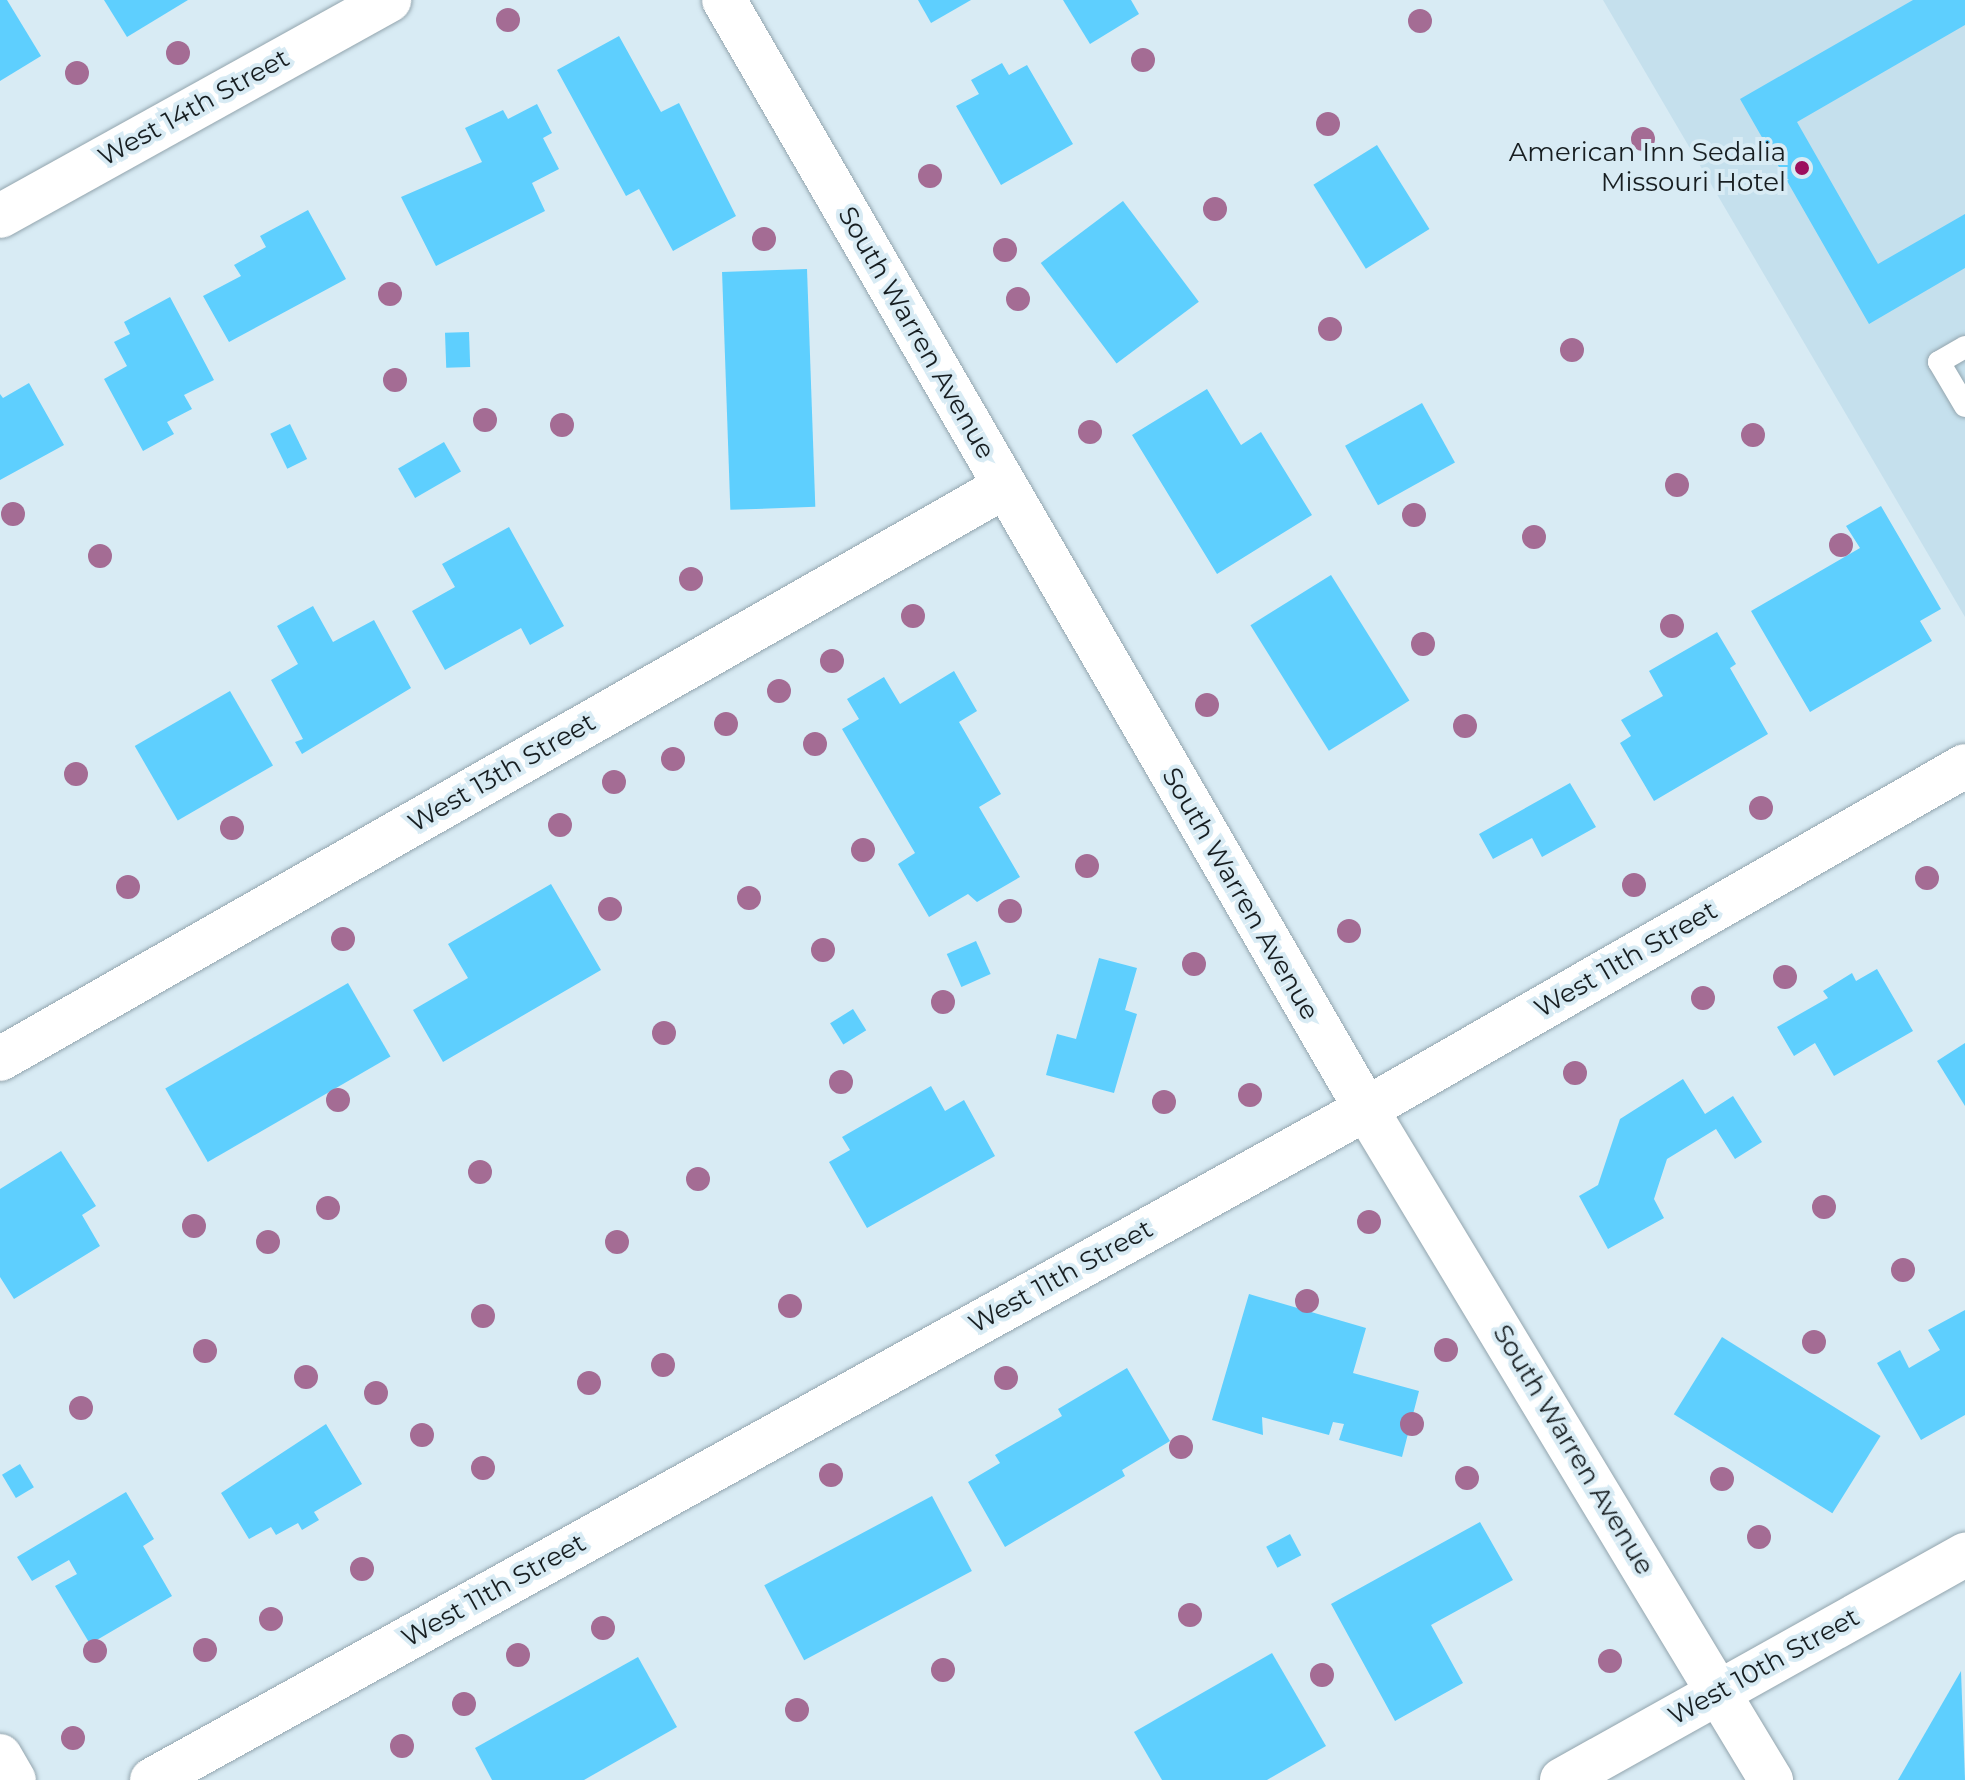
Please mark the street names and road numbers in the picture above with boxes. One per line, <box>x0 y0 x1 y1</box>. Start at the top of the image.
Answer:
street label: West 14th Street <box>93 43 295 173</box>
street label: South Warren Avenue <box>831 201 1001 465</box>
street label: West 13th Street <box>403 707 601 839</box>
street label: South Warren Avenue <box>1155 762 1325 1026</box>
street label: West 11th Street <box>1529 895 1723 1025</box>
street label: West 11th Street <box>964 1214 1158 1340</box>
street label: South Warren Avenue <box>1486 1319 1660 1581</box>
street label: West 11th Street <box>397 1528 591 1654</box>
street label: West 10th Street <box>1663 1602 1865 1732</box>

